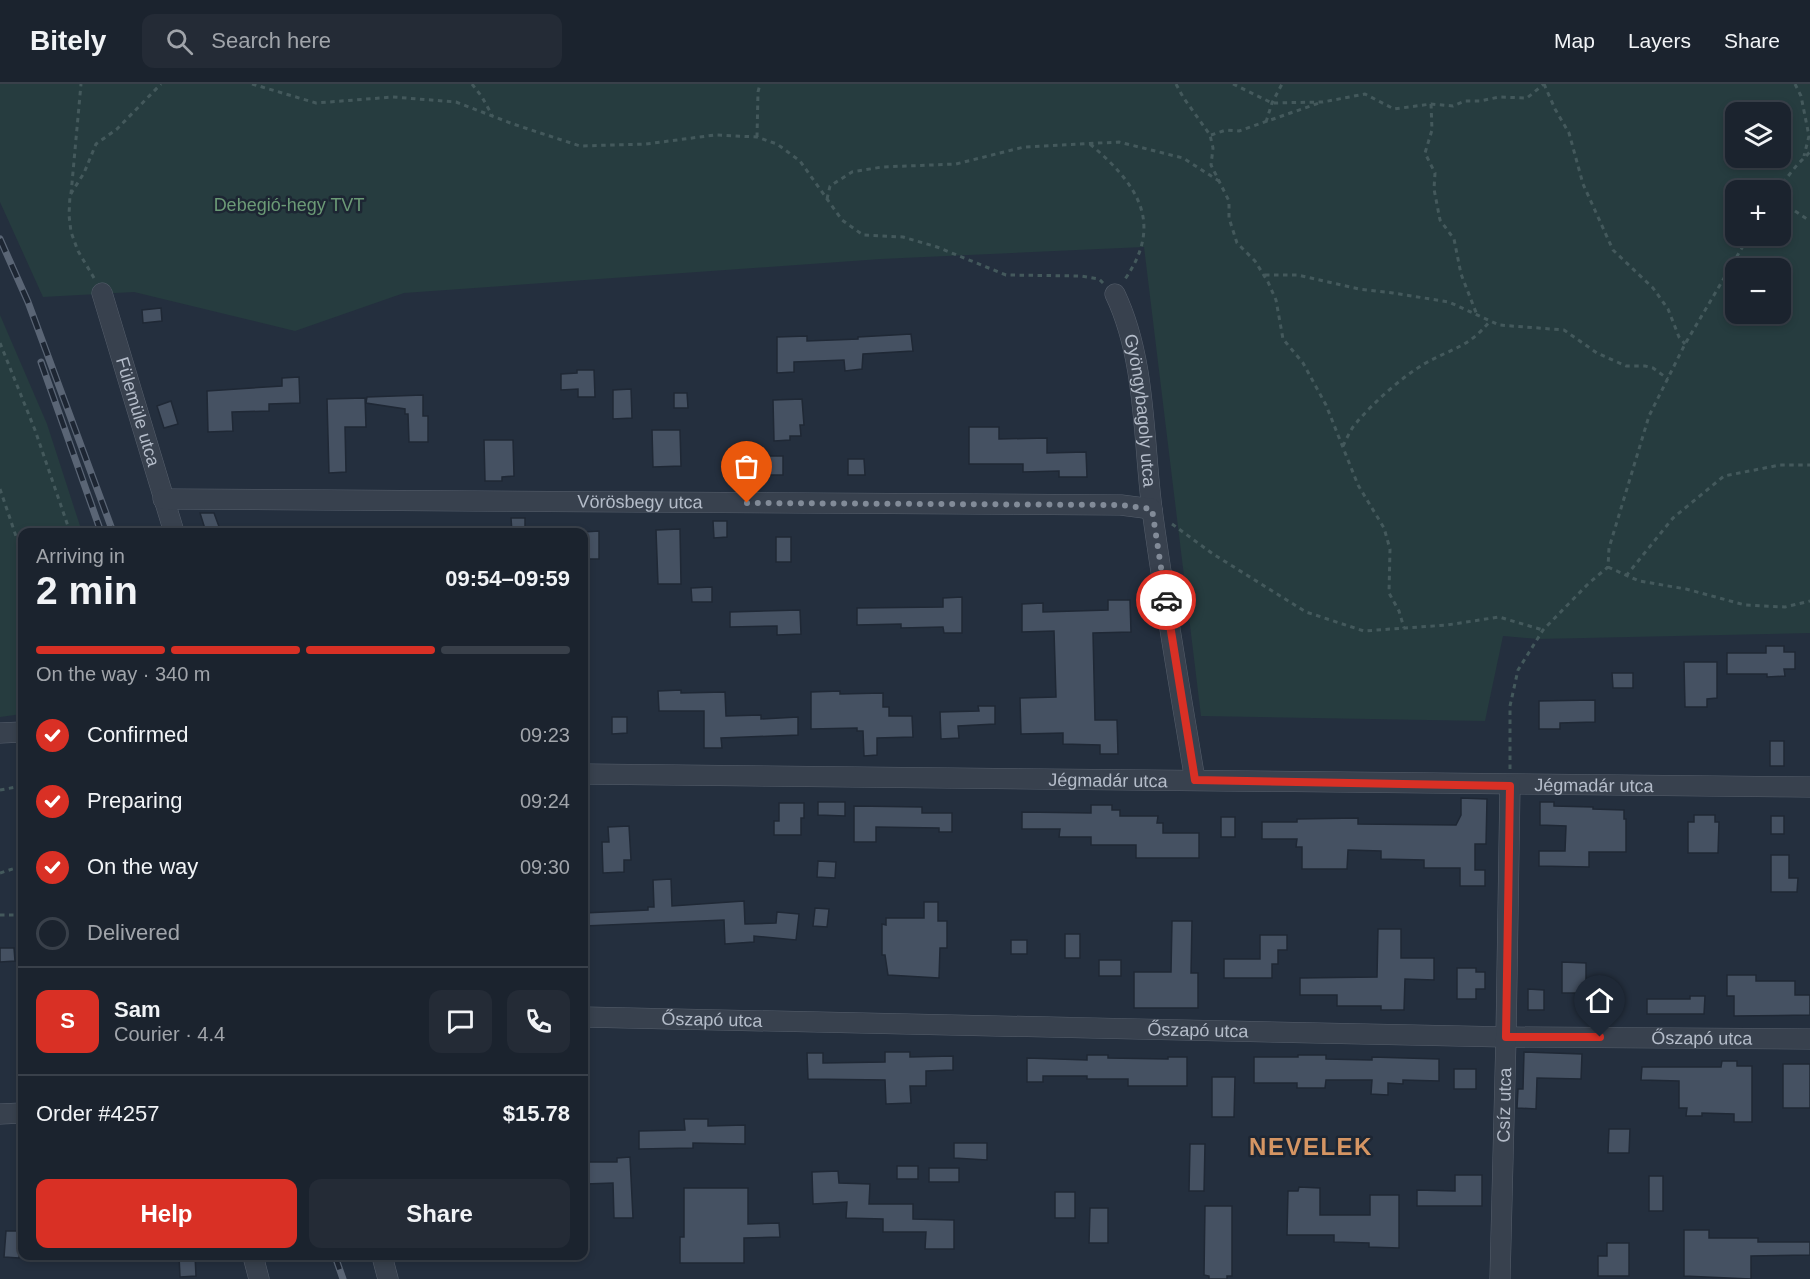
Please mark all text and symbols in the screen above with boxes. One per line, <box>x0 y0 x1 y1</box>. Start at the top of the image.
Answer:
search box <box>142 14 562 68</box>
text: Bitely <box>30 25 106 56</box>
icon: search <box>163 25 196 58</box>
text: Search here <box>211 28 331 53</box>
text: Map <box>1554 29 1595 52</box>
text: Layers <box>1628 29 1691 52</box>
text: Share <box>1724 29 1780 52</box>
map controls <box>1725 102 1791 324</box>
button: layers <box>1725 102 1791 168</box>
button: + <box>1725 180 1791 246</box>
park label: Debegió-hegy TVT <box>214 195 364 215</box>
button: − <box>1725 258 1791 324</box>
street label: Gyöngybagoly utca <box>1120 332 1160 489</box>
street label: Fülemüle utca <box>112 355 164 470</box>
pin <box>721 441 772 503</box>
icon: bag <box>730 450 763 483</box>
street label: Vörösbegy utca <box>577 492 704 512</box>
text: Arriving in <box>36 545 125 567</box>
text: 09:54–09:59 <box>445 566 570 591</box>
text: 2 min <box>36 569 138 612</box>
courier <box>1136 570 1196 630</box>
icon: car <box>1150 584 1183 617</box>
text: On the way · 340 m <box>36 663 211 685</box>
icon: check <box>36 719 69 752</box>
text: Confirmed <box>87 722 188 747</box>
text: 09:23 <box>520 724 570 746</box>
street label: Jégmadár utca <box>1048 770 1169 791</box>
street label: Jégmadár utca <box>1534 775 1655 796</box>
icon: check <box>36 785 69 818</box>
text: Preparing <box>87 788 182 813</box>
text: 09:24 <box>520 790 570 812</box>
icon: check <box>36 851 69 884</box>
text: On the way <box>87 854 198 879</box>
text: 09:30 <box>520 856 570 878</box>
text: Delivered <box>87 920 180 945</box>
pin <box>1574 975 1625 1037</box>
icon: home <box>1583 984 1616 1017</box>
button: chat <box>429 990 492 1053</box>
button: phone <box>507 990 570 1053</box>
text: Sam <box>114 997 160 1022</box>
text: S <box>60 1008 75 1033</box>
street label: Őszapó utca <box>661 1008 764 1031</box>
street label: Őszapó utca <box>1147 1018 1250 1041</box>
text: Courier · 4.4 <box>114 1023 225 1045</box>
street label: Őszapó utca <box>1651 1027 1753 1049</box>
street label: Csíz utca <box>1493 1066 1515 1143</box>
text: Order #4257 <box>36 1101 160 1126</box>
text: $15.78 <box>503 1101 570 1126</box>
district label: NEVELEK <box>1249 1133 1373 1160</box>
button: Help <box>36 1179 297 1248</box>
button: Share <box>309 1179 570 1248</box>

